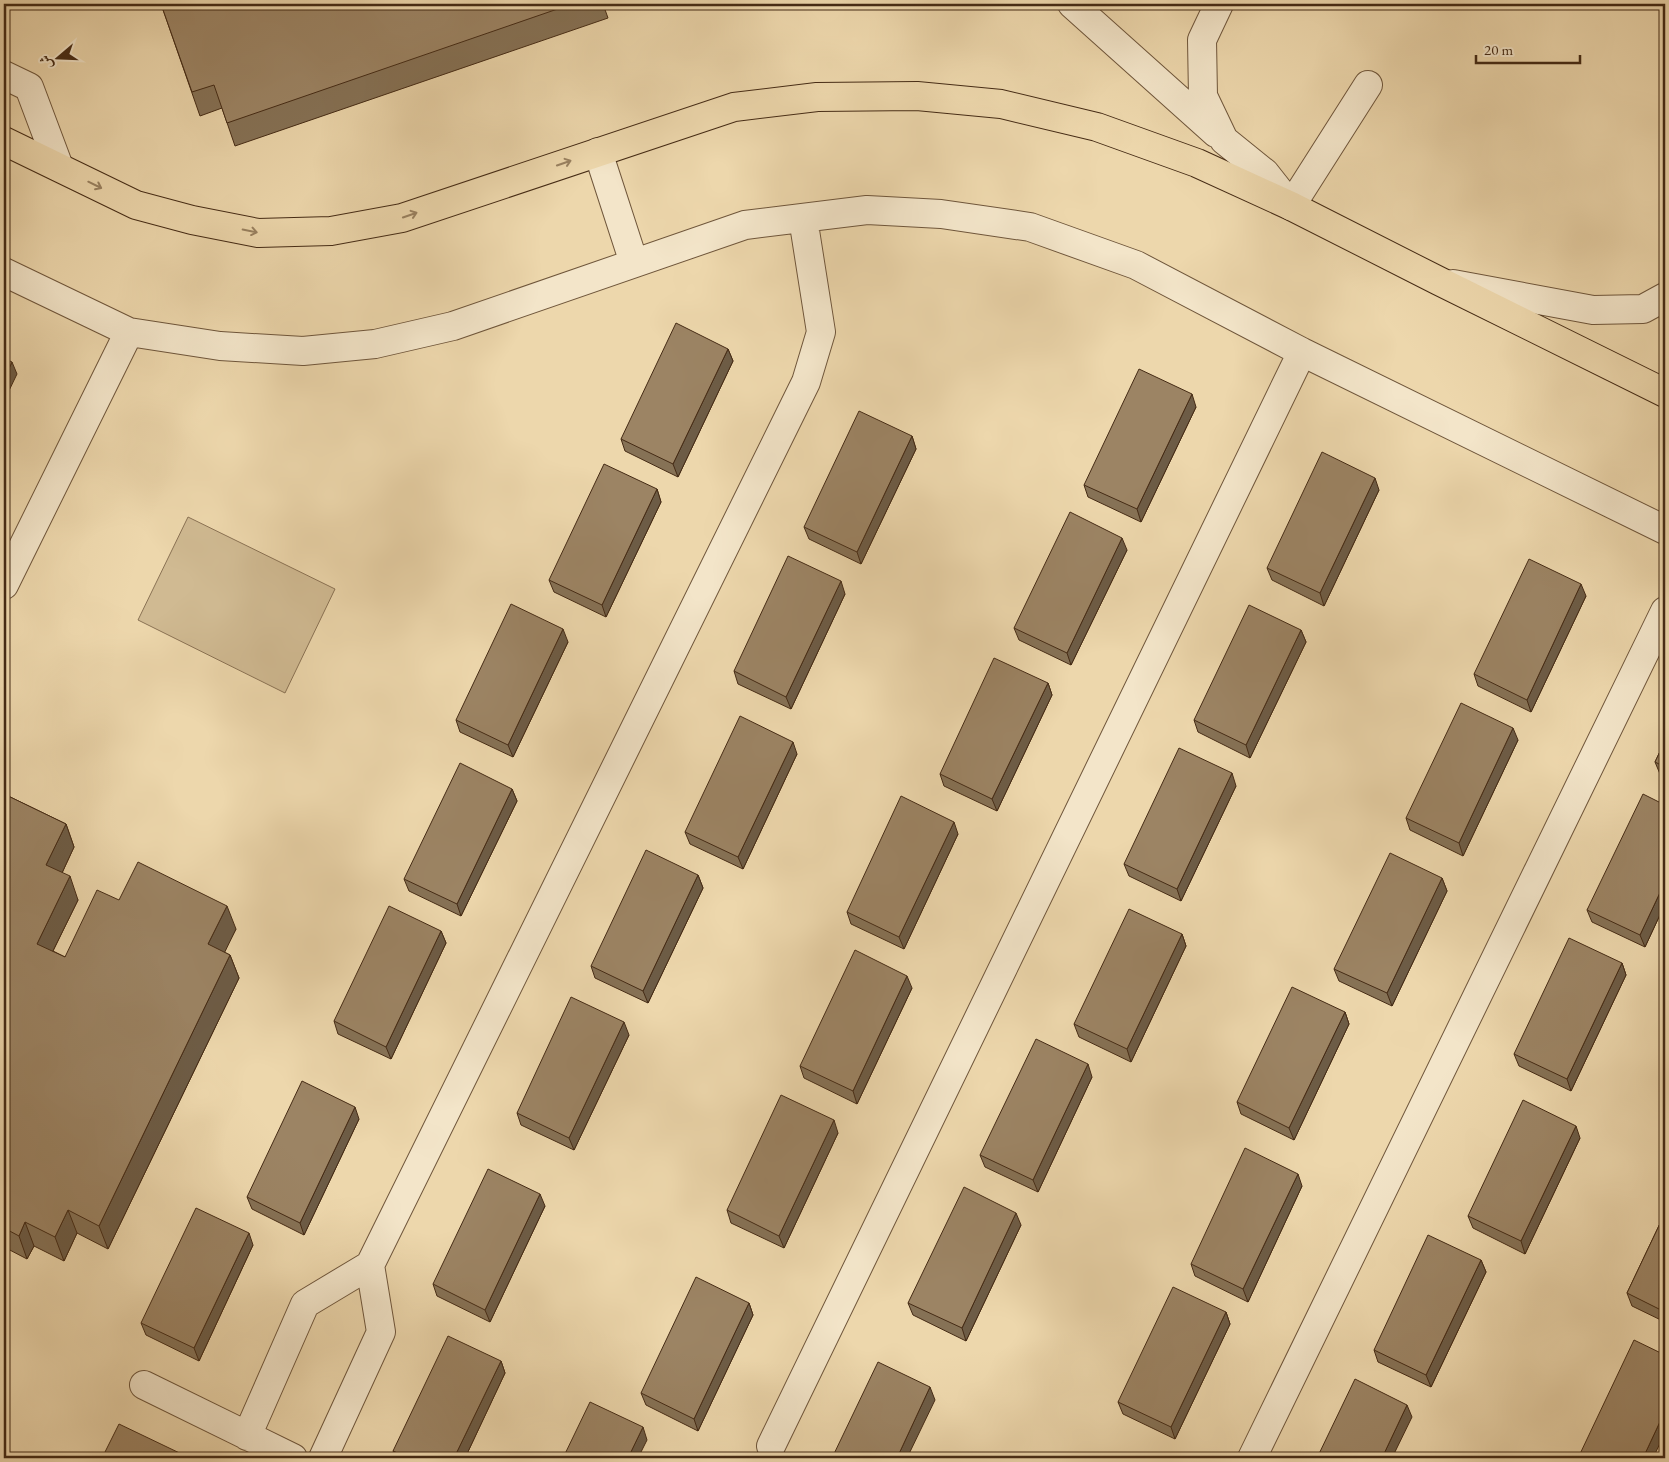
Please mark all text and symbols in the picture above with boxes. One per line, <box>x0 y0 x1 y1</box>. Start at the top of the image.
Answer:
north arrow <box>32 32 82 82</box>
scale bar <box>1476 32 1580 64</box>
text: 20 m <box>1484 40 1513 59</box>
text: ش <box>35 53 56 72</box>
one-way arrow <box>556 158 572 168</box>
one-way arrow <box>87 180 102 190</box>
one-way arrow <box>402 210 418 219</box>
one-way arrow <box>241 227 257 236</box>

